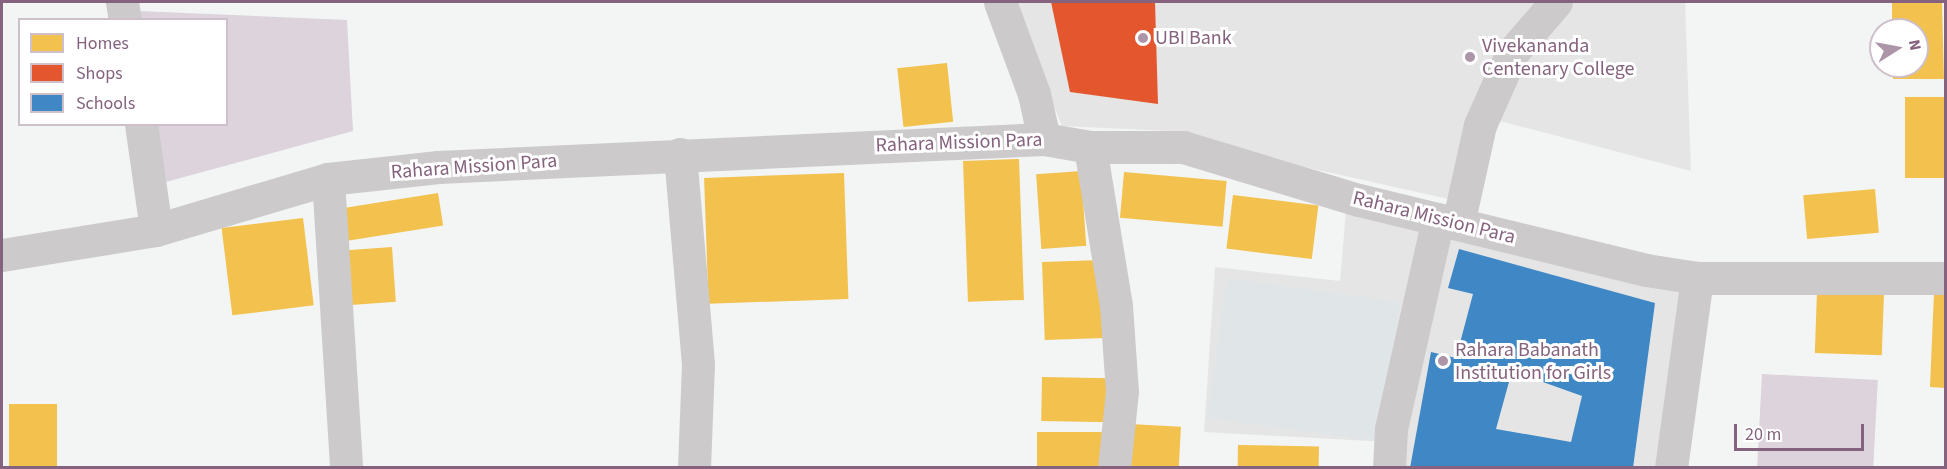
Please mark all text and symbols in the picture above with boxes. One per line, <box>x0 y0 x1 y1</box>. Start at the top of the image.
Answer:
legend <box>18 18 228 126</box>
north arrow <box>1869 18 1929 78</box>
place label: UBI Bank <box>1155 26 1232 50</box>
text: Homes <box>76 31 129 56</box>
marker: UBI Bank <box>1136 31 1150 45</box>
place label: Vivekananda Centenary College <box>1482 34 1634 81</box>
text: N <box>1903 38 1927 52</box>
marker: Vivekananda Centenary College <box>1463 50 1477 64</box>
text: Shops <box>76 61 123 86</box>
text: Schools <box>76 91 135 116</box>
street label: Rahara Mission Para <box>875 128 1043 158</box>
street label: Rahara Mission Para <box>390 149 558 185</box>
street label: Rahara Mission Para <box>1350 186 1518 250</box>
place label: Rahara Babanath Institution for Girls <box>1455 338 1611 385</box>
marker: Rahara Babanath Institution for Girls <box>1436 354 1450 368</box>
scale bar <box>1737 412 1868 450</box>
text: 20 m <box>1745 422 1781 447</box>

